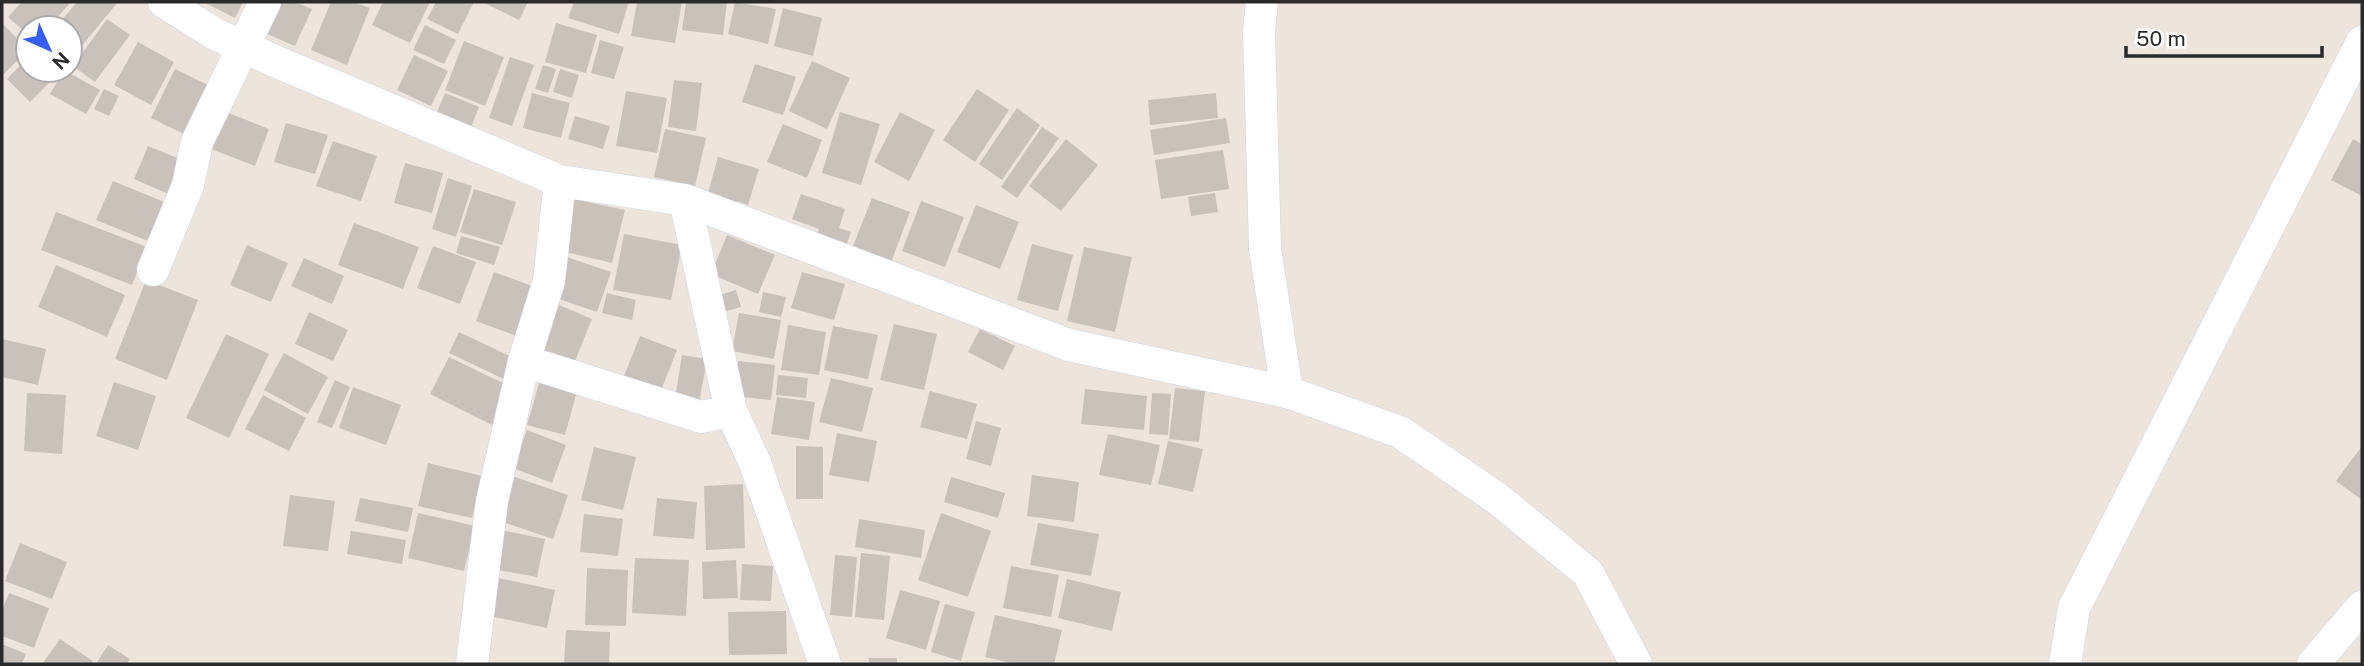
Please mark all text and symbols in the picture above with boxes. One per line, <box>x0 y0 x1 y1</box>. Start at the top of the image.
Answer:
north arrow <box>14 14 84 84</box>
scale bar <box>2126 14 2322 58</box>
text: 50 m <box>2136 26 2186 51</box>
text: N <box>48 48 74 74</box>

